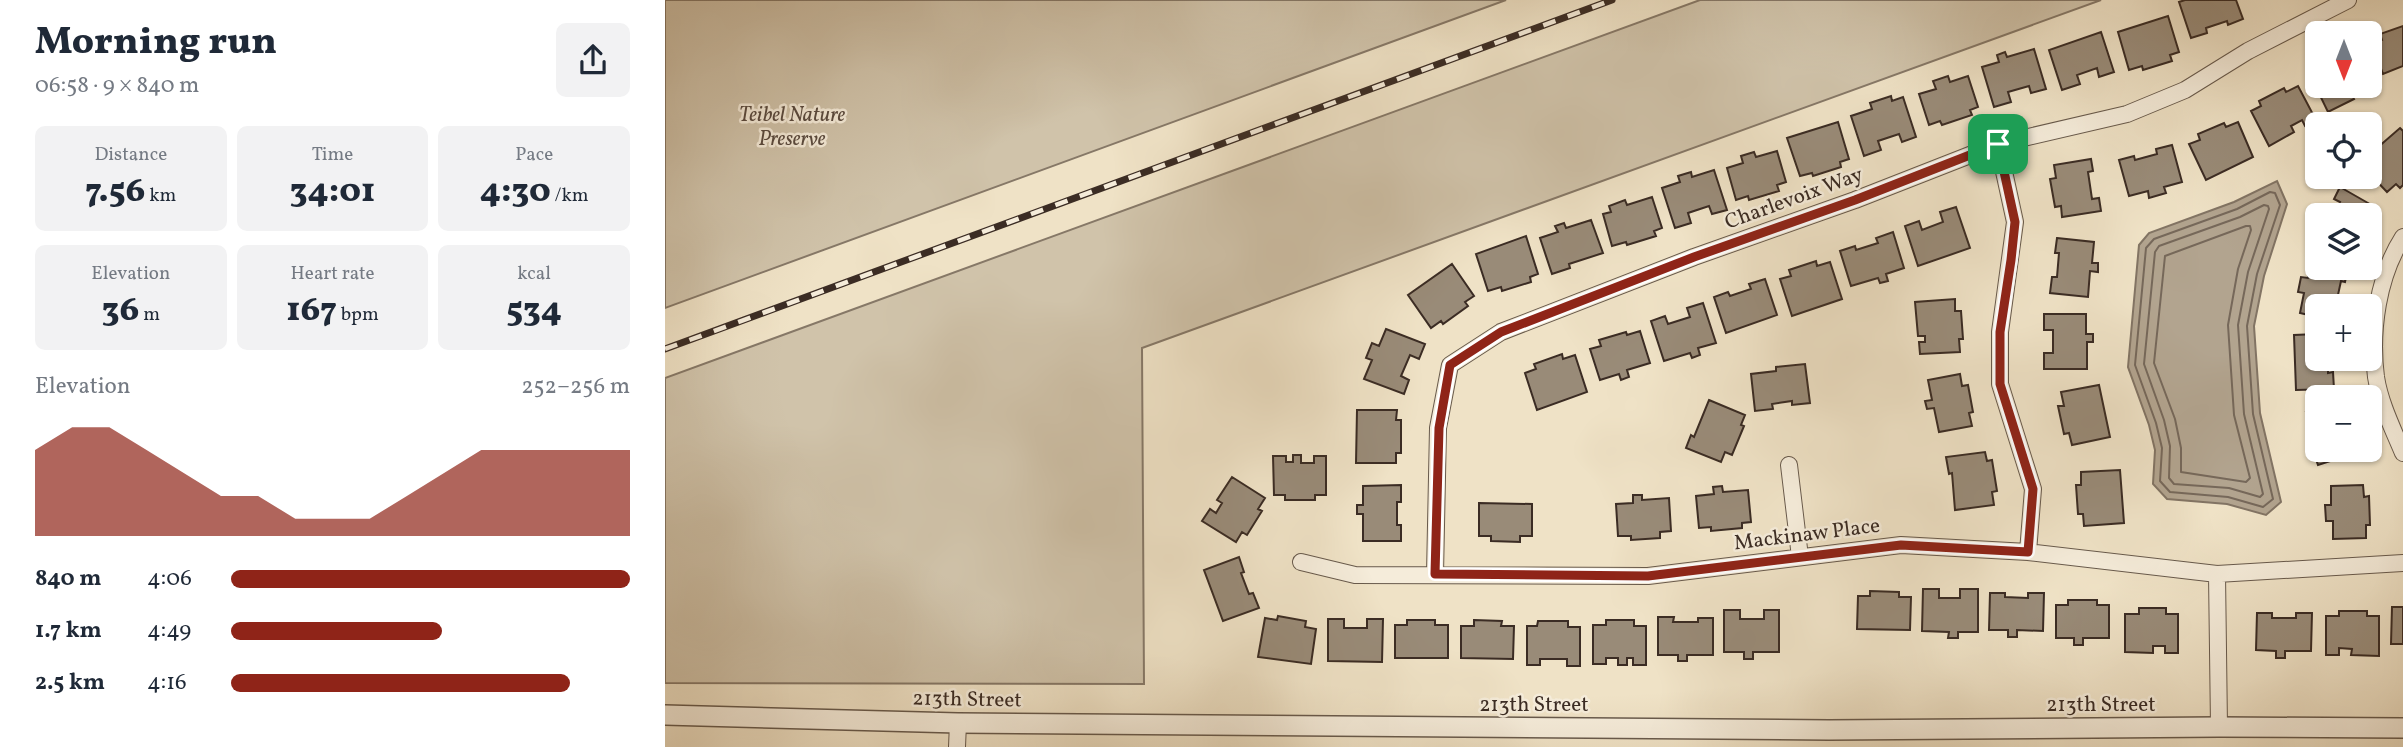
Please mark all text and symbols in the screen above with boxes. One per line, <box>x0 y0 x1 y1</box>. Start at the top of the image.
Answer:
text: Morning run <box>35 17 277 70</box>
north arrow <box>2305 21 2382 98</box>
map controls <box>2305 21 2382 462</box>
button: share <box>556 23 630 97</box>
text: 06:58 · 9 × 840 m <box>35 70 199 102</box>
park label: Teibel Nature Preserve <box>739 101 845 154</box>
button: locate <box>2305 112 2382 189</box>
pin <box>1968 114 2028 174</box>
icon: arrive <box>1979 125 2017 163</box>
text: Distance <box>94 142 167 168</box>
text: Time <box>312 142 353 168</box>
text: Pace <box>515 142 553 168</box>
street label: Charlevoix Way <box>1721 160 1868 237</box>
text: 7.56 <box>85 168 145 216</box>
text: 34:01 <box>290 168 375 216</box>
text: 4:30 <box>480 168 551 216</box>
text: km <box>145 183 176 209</box>
text: /km <box>551 183 589 209</box>
button: layers <box>2305 203 2382 280</box>
text: Elevation <box>91 261 170 287</box>
text: Heart rate <box>291 261 374 287</box>
text: kcal <box>517 261 551 287</box>
text: 36 <box>102 287 139 335</box>
text: 167 <box>286 287 337 335</box>
text: 534 <box>506 287 562 335</box>
button: + <box>2305 294 2382 371</box>
text: m <box>139 302 160 328</box>
text: bpm <box>337 302 379 328</box>
text: Elevation <box>35 371 131 403</box>
text: 252–256 m <box>521 371 630 403</box>
button: − <box>2305 385 2382 462</box>
street label: Mackinaw Place <box>1732 512 1882 558</box>
text: 840 m <box>35 563 101 595</box>
text: 4:06 <box>147 563 192 595</box>
text: 1.7 km <box>35 615 102 647</box>
text: 4:49 <box>147 615 191 647</box>
text: 2.5 km <box>35 667 105 699</box>
text: 4:16 <box>147 667 187 699</box>
street label: 213th Street <box>912 685 1022 715</box>
street label: 213th Street <box>1479 691 1589 720</box>
street label: 213th Street <box>2046 691 2156 720</box>

